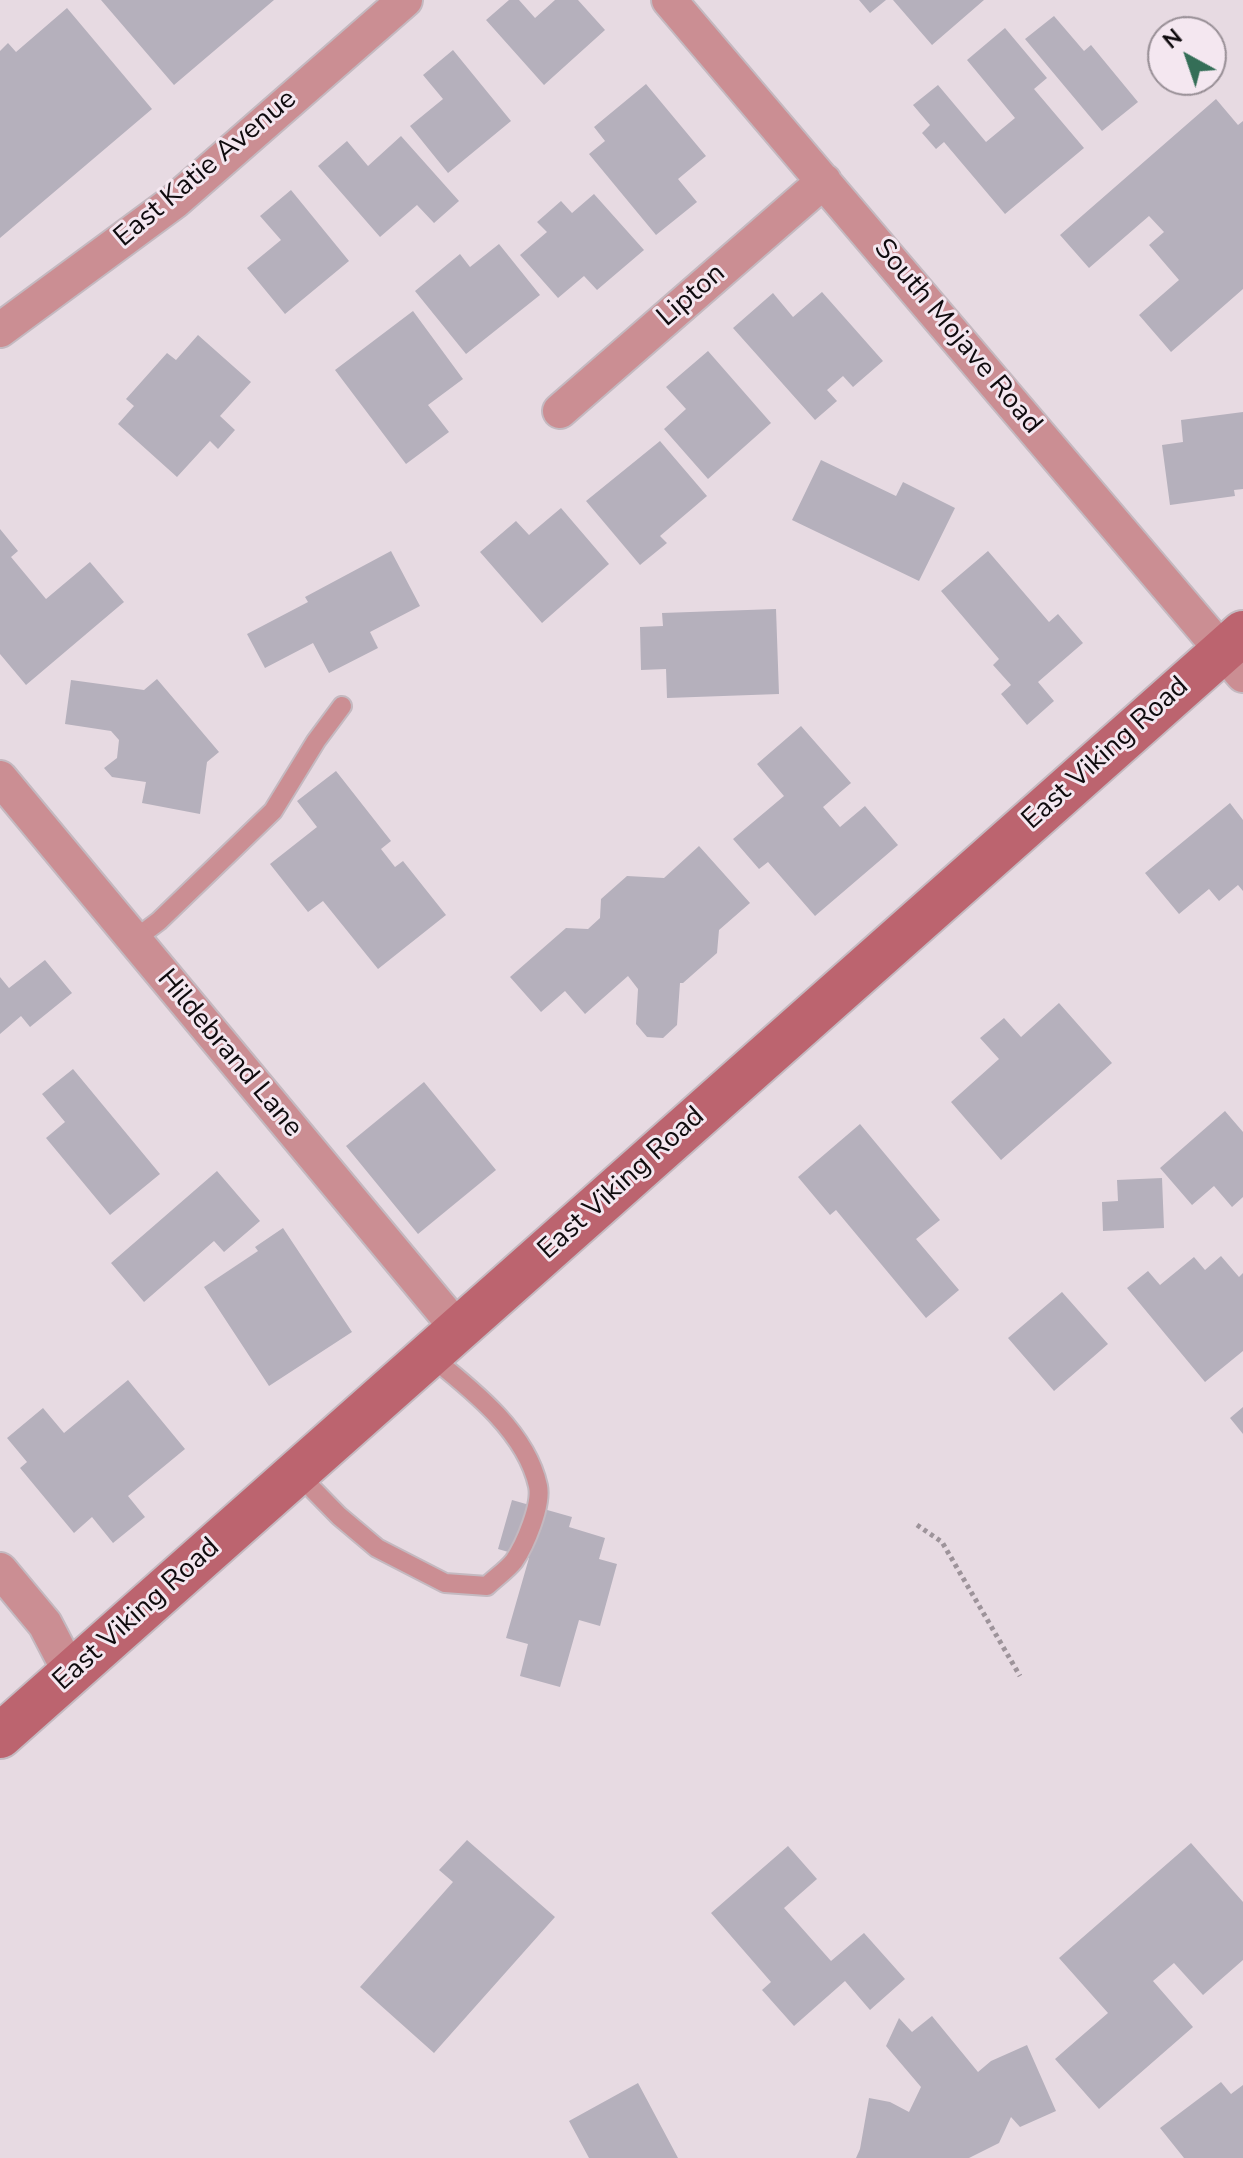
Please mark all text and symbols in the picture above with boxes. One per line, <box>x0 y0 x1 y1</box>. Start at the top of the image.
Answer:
north arrow <box>1147 16 1227 96</box>
text: N <box>1157 22 1189 56</box>
street label: East Katie Avenue <box>108 83 304 255</box>
street label: South Mojave Road <box>866 233 1048 441</box>
street label: Lipton <box>651 257 733 335</box>
street label: East Viking Road <box>1016 671 1196 837</box>
street label: Hildebrand Lane <box>149 963 309 1145</box>
street label: East Viking Road <box>532 1101 712 1267</box>
street label: East Viking Road <box>47 1532 227 1698</box>

